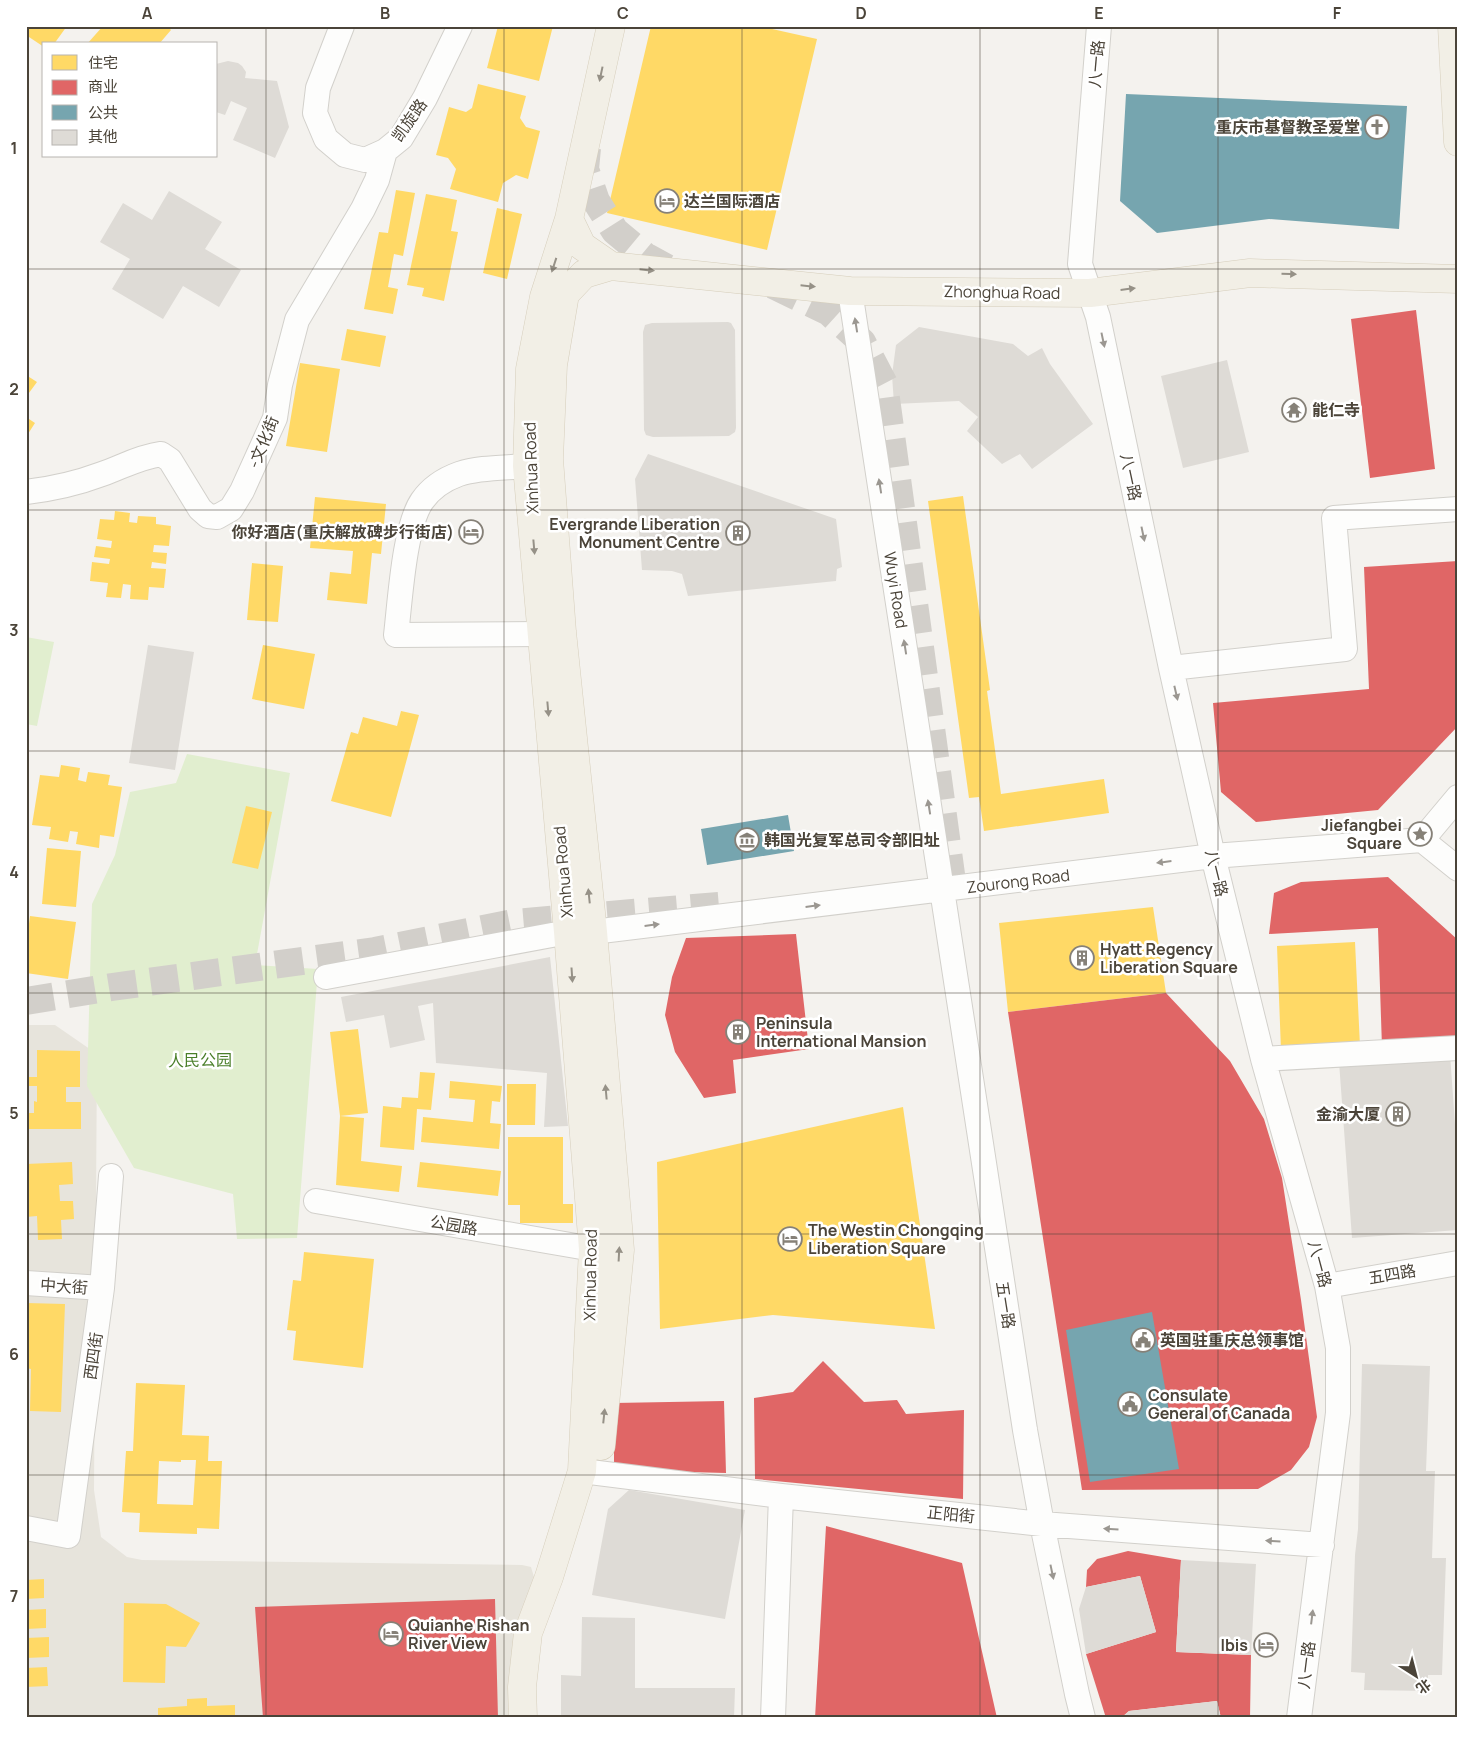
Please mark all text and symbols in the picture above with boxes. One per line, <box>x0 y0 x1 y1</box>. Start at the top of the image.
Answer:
text: A <box>142 2 153 24</box>
text: B <box>380 2 390 24</box>
text: C <box>617 2 629 24</box>
text: D <box>855 2 867 24</box>
text: E <box>1094 2 1104 24</box>
text: F <box>1333 2 1342 24</box>
street label: 八一路 <box>1083 39 1109 89</box>
legend <box>42 42 218 158</box>
text: 住宅 <box>88 52 118 73</box>
one-way arrow <box>597 66 605 81</box>
text: 商业 <box>88 76 118 97</box>
street label: 凯旋路 <box>386 94 432 146</box>
text: 公共 <box>88 102 118 123</box>
church icon: 重庆市基督教圣爱堂 <box>1364 114 1390 140</box>
place label: 重庆市基督教圣爱堂 <box>1216 116 1360 138</box>
text: 其他 <box>88 126 118 147</box>
text: 1 <box>10 137 18 159</box>
hotel icon: 达兰国际酒店 <box>654 188 680 214</box>
place label: 达兰国际酒店 <box>684 190 780 212</box>
one-way arrow <box>550 258 558 273</box>
one-way arrow <box>639 266 655 274</box>
one-way arrow <box>1281 270 1297 278</box>
street label: Zhonghua Road <box>943 280 1061 304</box>
one-way arrow <box>800 283 816 291</box>
one-way arrow <box>1120 284 1136 292</box>
one-way arrow <box>851 317 859 333</box>
one-way arrow <box>1099 333 1107 348</box>
text: 2 <box>9 378 19 400</box>
temple icon: 能仁寺 <box>1281 397 1307 423</box>
place label: 能仁寺 <box>1312 399 1360 421</box>
street label: -文化街 <box>243 413 283 471</box>
street label: Xinhua Road <box>518 422 544 514</box>
street label: 八一路 <box>1115 451 1147 503</box>
one-way arrow <box>876 478 884 494</box>
place label: Evergrande Liberation Monument Centre <box>549 513 720 553</box>
hotel icon: 你好酒店(重庆解放碑步行街店) <box>458 519 484 545</box>
building icon: Evergrande Liberation Monument Centre <box>725 520 751 546</box>
place label: 你好酒店(重庆解放碑步行街店) <box>232 521 454 543</box>
one-way arrow <box>1139 526 1147 541</box>
one-way arrow <box>530 539 538 555</box>
street label: Wuyi Road <box>879 550 913 630</box>
text: 3 <box>9 619 19 641</box>
one-way arrow <box>901 638 909 654</box>
one-way arrow <box>1173 685 1181 701</box>
one-way arrow <box>545 701 553 717</box>
one-way arrow <box>925 799 933 815</box>
place label: Jiefangbei Square <box>1321 814 1402 854</box>
place icon: Jiefangbei Square <box>1407 821 1433 847</box>
street label: Xinhua Road <box>548 825 578 919</box>
museum icon: 韩国光复军总司令部旧址 <box>734 827 760 853</box>
place label: 韩国光复军总司令部旧址 <box>764 829 940 851</box>
street label: 八一路 <box>1201 847 1233 899</box>
one-way arrow <box>1156 858 1172 866</box>
text: 4 <box>9 861 19 883</box>
street label: Zourong Road <box>965 864 1071 898</box>
one-way arrow <box>585 887 593 903</box>
one-way arrow <box>805 902 821 910</box>
one-way arrow <box>644 921 660 929</box>
place label: Hyatt Regency Liberation Square <box>1100 938 1238 978</box>
building icon: Hyatt Regency Liberation Square <box>1069 945 1095 971</box>
one-way arrow <box>568 967 576 983</box>
place label: Peninsula International Mansion <box>756 1012 926 1052</box>
building icon: Peninsula International Mansion <box>725 1019 751 1045</box>
park label: 人民公园 <box>168 1049 232 1071</box>
one-way arrow <box>602 1084 610 1100</box>
building icon: 金渝大厦 <box>1385 1101 1411 1127</box>
text: 5 <box>9 1102 19 1124</box>
place label: 金渝大厦 <box>1316 1103 1380 1125</box>
street label: 公园路 <box>428 1210 480 1240</box>
place label: The Westin Chongqing Liberation Square <box>808 1219 984 1259</box>
hotel icon: The Westin Chongqing Liberation Square <box>777 1226 803 1252</box>
street label: Xinhua Road <box>578 1229 602 1321</box>
street label: 八一路 <box>1303 1238 1337 1290</box>
one-way arrow <box>616 1246 624 1262</box>
street label: 五四路 <box>1366 1259 1418 1289</box>
street label: 中大街 <box>39 1273 89 1299</box>
street label: 五一路 <box>991 1280 1021 1330</box>
public building icon: 英国驻重庆总领事馆 <box>1130 1327 1156 1353</box>
place label: 英国驻重庆总领事馆 <box>1160 1329 1304 1351</box>
street label: 西四街 <box>79 1331 107 1381</box>
text: 6 <box>9 1343 19 1365</box>
place label: Consulate General of Canada <box>1148 1384 1290 1424</box>
public building icon: Consulate General of Canada <box>1117 1391 1143 1417</box>
one-way arrow <box>600 1408 608 1424</box>
street label: 正阳街 <box>926 1501 976 1527</box>
one-way arrow <box>1103 1525 1119 1533</box>
one-way arrow <box>1265 1537 1281 1545</box>
one-way arrow <box>1048 1564 1056 1580</box>
text: 7 <box>10 1585 18 1607</box>
one-way arrow <box>1309 1609 1317 1625</box>
place label: Quianhe Rishan River View <box>408 1614 530 1654</box>
hotel icon: Quianhe Rishan River View <box>378 1621 404 1647</box>
hotel icon: Ibis <box>1253 1632 1279 1658</box>
place label: Ibis <box>1221 1634 1248 1656</box>
street label: 八一路 <box>1292 1640 1320 1690</box>
north arrow <box>1392 1652 1442 1702</box>
text: 北 <box>1413 1675 1435 1699</box>

